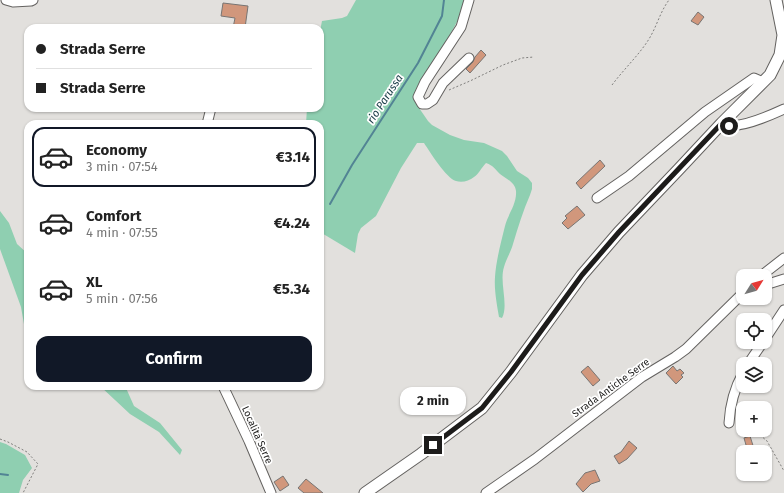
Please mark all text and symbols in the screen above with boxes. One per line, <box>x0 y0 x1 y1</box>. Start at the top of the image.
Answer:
text: Strada Serre <box>60 40 146 58</box>
water label: rio Parussa <box>364 72 406 126</box>
text: Strada Serre <box>60 79 146 97</box>
route start <box>720 117 738 135</box>
icon: car <box>38 139 74 175</box>
text: Economy <box>86 141 147 159</box>
text: €3.14 <box>276 148 310 166</box>
text: 3 min · 07:54 <box>86 159 158 174</box>
icon: car <box>38 205 74 241</box>
text: Comfort <box>86 207 142 225</box>
text: €4.24 <box>274 214 310 232</box>
text: 4 min · 07:55 <box>86 225 158 240</box>
north arrow <box>736 269 772 305</box>
map controls <box>736 269 772 481</box>
icon: car <box>38 271 74 307</box>
text: XL <box>86 273 102 291</box>
text: €5.34 <box>273 280 310 298</box>
text: 5 min · 07:56 <box>86 291 158 306</box>
button: locate <box>736 313 772 349</box>
button: Confirm <box>36 336 312 382</box>
street label: Strada Antiche Serre <box>570 356 652 420</box>
button: layers <box>736 357 772 393</box>
callout: 2 min <box>400 387 466 415</box>
text: 2 min <box>417 393 449 408</box>
button: + <box>736 401 772 437</box>
street label: Località Serre <box>239 404 275 466</box>
route end <box>424 436 442 454</box>
button: − <box>736 445 772 481</box>

